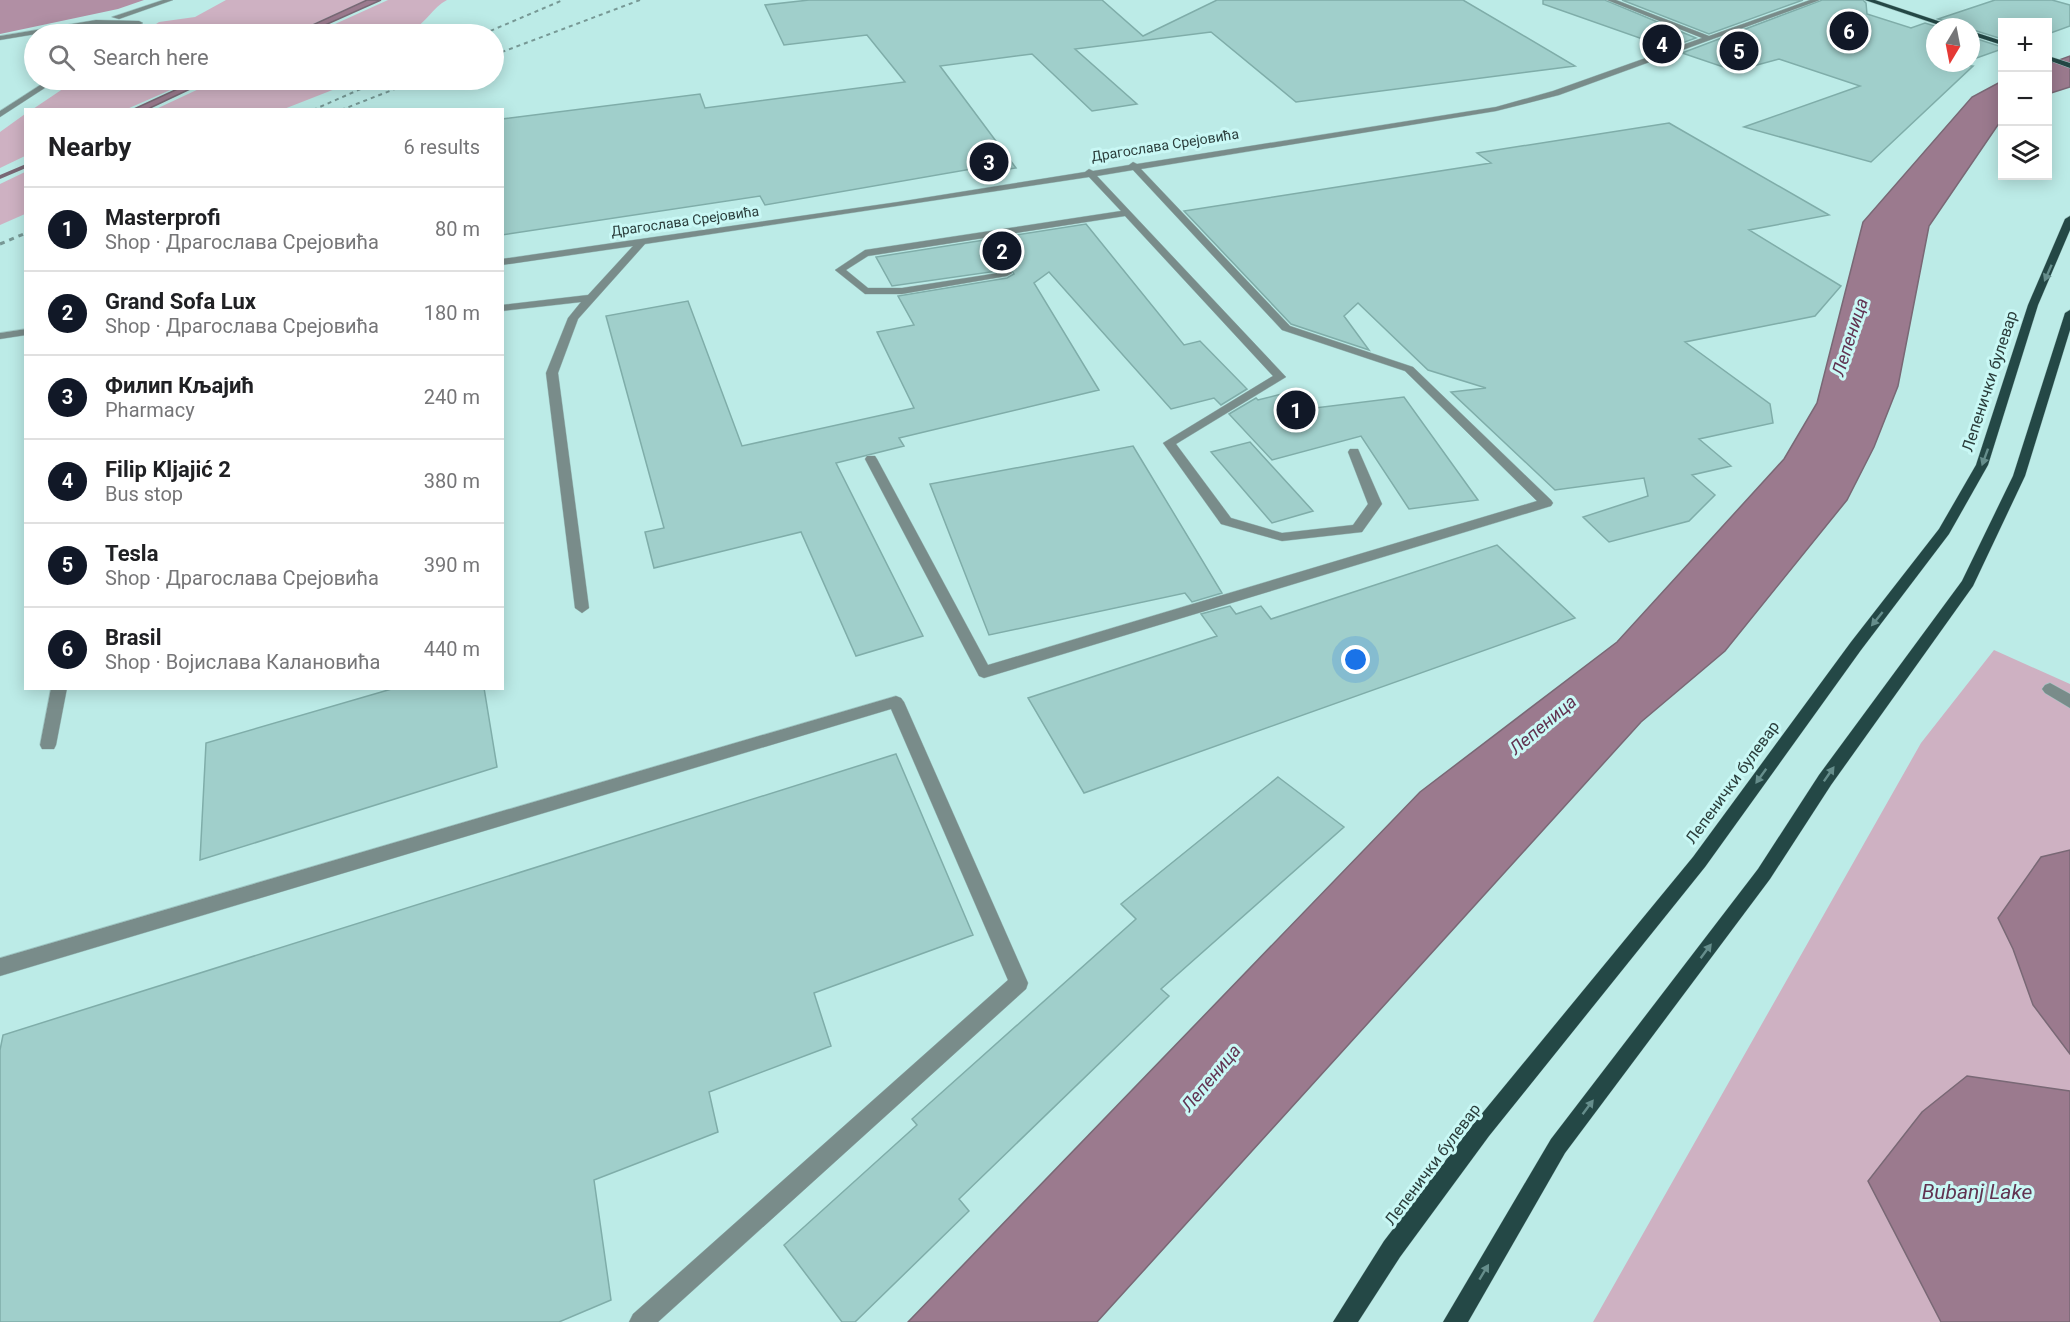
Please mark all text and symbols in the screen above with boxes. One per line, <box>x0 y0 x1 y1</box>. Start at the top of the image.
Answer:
pin: 6 <box>1830 9 1868 54</box>
north arrow <box>1926 18 1980 72</box>
map controls <box>1998 18 2052 180</box>
button: + <box>1998 18 2052 72</box>
pin: 4 <box>1642 22 1682 66</box>
search box <box>24 24 504 90</box>
pin: 5 <box>1720 28 1758 74</box>
icon: search <box>45 41 78 74</box>
text: Search here <box>93 45 209 70</box>
button: − <box>1998 72 2052 126</box>
street label: Драгослава Срејовића <box>1090 125 1240 165</box>
button: layers <box>1998 126 2052 180</box>
text: Nearby <box>48 132 131 162</box>
text: 6 results <box>404 135 480 159</box>
pin: 3 <box>970 140 1008 184</box>
street label: Драгослава Срејовића <box>610 203 760 239</box>
text: Masterprofi <box>105 205 221 230</box>
text: 1 <box>62 217 73 241</box>
text: 80 m <box>435 217 480 241</box>
pin: 2 <box>982 228 1022 274</box>
text: Shop · Драгослава Срејовића <box>105 230 379 254</box>
one-way arrow <box>2043 265 2053 283</box>
text: Grand Sofa Lux <box>105 289 256 314</box>
water label: Лепеница <box>1827 295 1872 380</box>
text: 2 <box>62 301 73 325</box>
text: 180 m <box>424 301 480 325</box>
street label: Лепенички булевар <box>1958 308 2021 454</box>
text: Shop · Драгослава Срејовића <box>105 314 379 338</box>
text: Филип Кљајић <box>105 373 254 398</box>
text: 3 <box>62 385 73 409</box>
text: 240 m <box>424 385 480 409</box>
pin: 1 <box>1276 388 1316 432</box>
text: Pharmacy <box>105 398 195 422</box>
one-way arrow <box>1980 449 1990 467</box>
text: Filip Kljajić 2 <box>105 457 231 482</box>
text: 4 <box>62 469 73 493</box>
text: 380 m <box>424 469 480 493</box>
text: Bus stop <box>105 482 183 506</box>
text: Tesla <box>105 541 158 566</box>
text: 5 <box>62 553 73 577</box>
text: 390 m <box>424 553 480 577</box>
text: Shop · Драгослава Срејовића <box>105 566 379 590</box>
one-way arrow <box>1870 611 1883 627</box>
text: Brasil <box>105 625 161 650</box>
text: 6 <box>62 637 73 661</box>
text: 440 m <box>424 637 480 661</box>
your location <box>1341 645 1370 674</box>
text: Shop · Војислава Калановића <box>105 650 380 674</box>
water label: Лепеница <box>1504 691 1580 759</box>
street label: Лепенички булевар <box>1681 717 1783 847</box>
one-way arrow <box>1755 767 1767 783</box>
one-way arrow <box>1823 767 1835 783</box>
one-way arrow <box>1699 944 1711 959</box>
water label: Лепеница <box>1176 1040 1245 1116</box>
one-way arrow <box>1581 1099 1593 1114</box>
street label: Лепенички булевар <box>1381 1100 1484 1229</box>
water label: Bubanj Lake <box>1922 1180 2033 1204</box>
one-way arrow <box>1479 1264 1490 1280</box>

